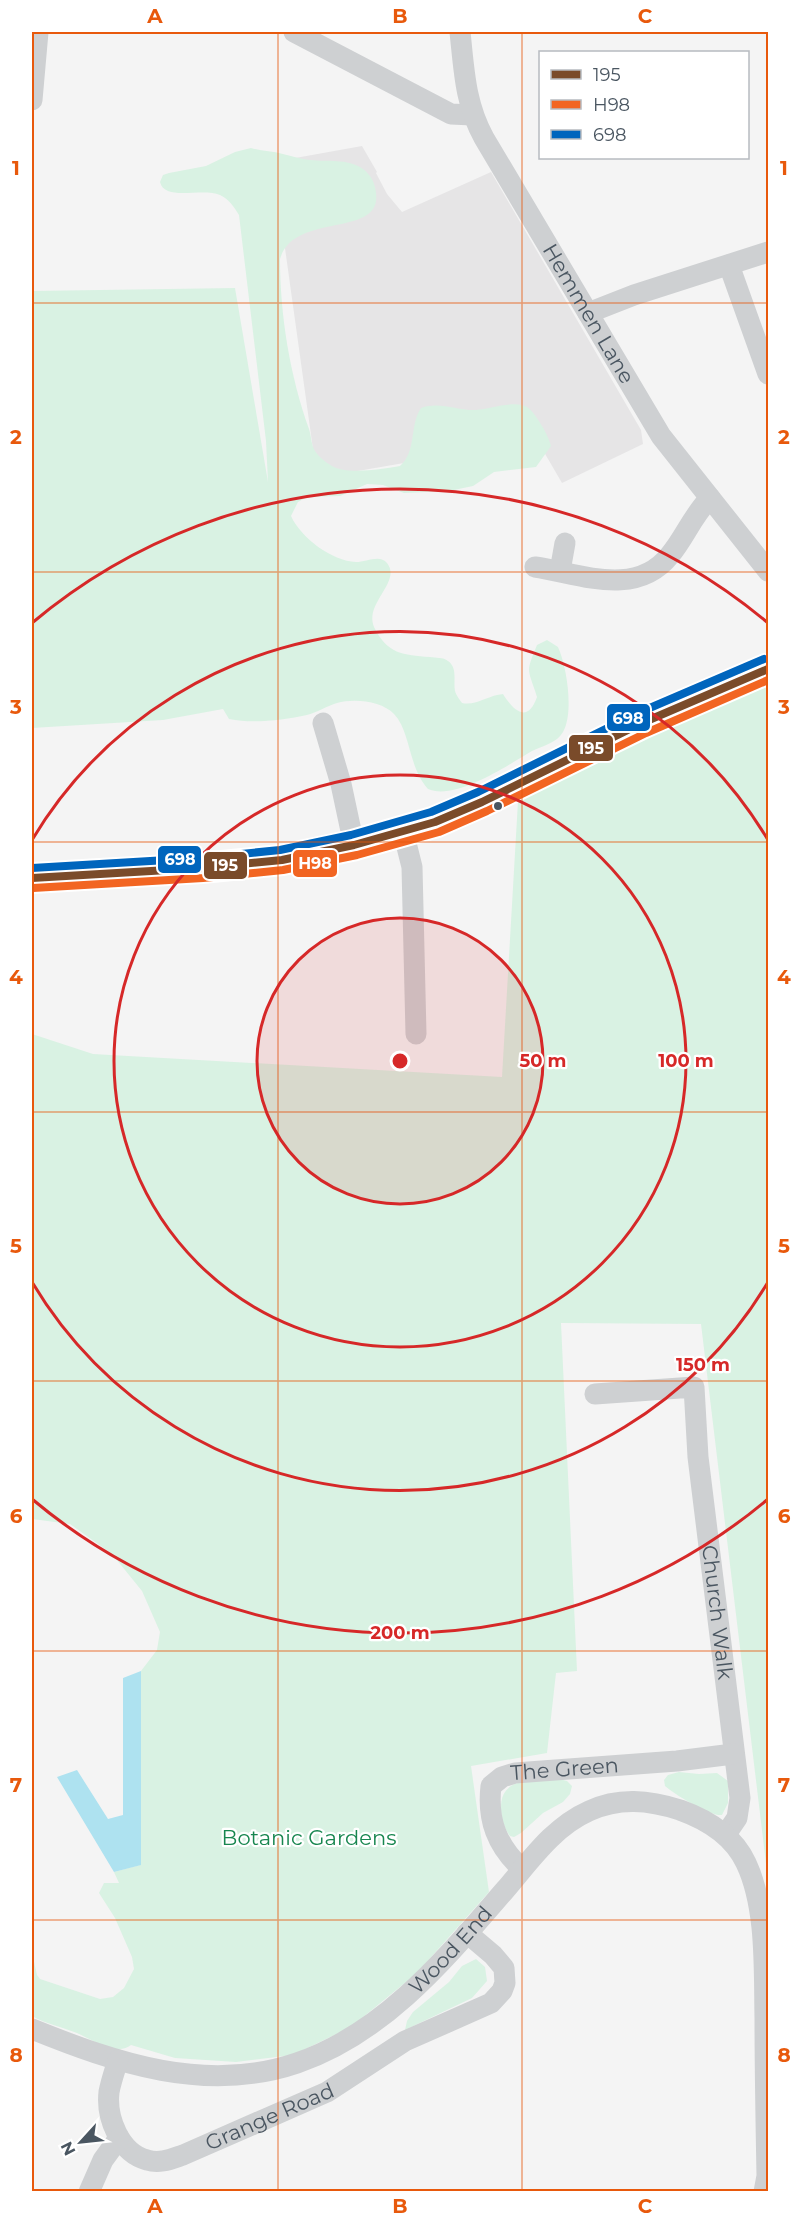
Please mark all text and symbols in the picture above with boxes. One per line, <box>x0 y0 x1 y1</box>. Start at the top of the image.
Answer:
text: A <box>146 4 163 28</box>
text: B <box>392 4 408 28</box>
text: C <box>638 4 653 28</box>
legend <box>539 51 749 159</box>
text: 195 <box>593 64 621 86</box>
text: H98 <box>593 94 630 116</box>
text: 698 <box>593 124 626 146</box>
text: 1 <box>12 156 20 180</box>
text: 1 <box>780 156 788 180</box>
street label: Hemmen Lane <box>538 239 640 388</box>
text: 2 <box>10 425 22 449</box>
text: 2 <box>778 425 790 449</box>
text: 3 <box>9 695 22 719</box>
text: 3 <box>777 695 790 719</box>
line badge: 698 <box>606 703 651 732</box>
text: 698 <box>613 709 643 728</box>
line badge: 195 <box>568 734 614 762</box>
text: 195 <box>578 739 604 758</box>
unlabelled marker <box>492 800 504 812</box>
line badge: 698 <box>157 845 202 874</box>
line badge: H98 <box>292 849 338 878</box>
text: 698 <box>165 850 195 869</box>
line badge: 195 <box>203 851 248 880</box>
text: H98 <box>298 854 332 873</box>
text: 195 <box>212 856 238 875</box>
text: 4 <box>9 965 23 989</box>
text: 4 <box>777 965 791 989</box>
text: 50 m <box>520 1050 566 1072</box>
text: 100 m <box>658 1050 714 1072</box>
centre of rings <box>390 1051 410 1071</box>
text: 5 <box>10 1234 22 1258</box>
text: 5 <box>778 1234 790 1258</box>
text: 150 m <box>676 1354 730 1376</box>
text: 6 <box>10 1504 23 1528</box>
text: 6 <box>778 1504 791 1528</box>
street label: Church Walk <box>697 1544 738 1682</box>
text: 200 m <box>370 1622 430 1644</box>
street label: The Green <box>510 1752 620 1785</box>
text: 7 <box>10 1773 22 1797</box>
text: 7 <box>778 1773 790 1797</box>
park label: Botanic Gardens <box>222 1825 396 1850</box>
street label: Wood End <box>403 1901 497 1999</box>
text: 8 <box>9 2043 23 2067</box>
text: 8 <box>777 2043 791 2067</box>
street label: Grange Road <box>201 2077 338 2156</box>
north arrow <box>51 2112 111 2172</box>
text: N <box>57 2139 79 2159</box>
text: A <box>146 2194 163 2218</box>
text: B <box>392 2194 408 2218</box>
text: C <box>638 2194 653 2218</box>

